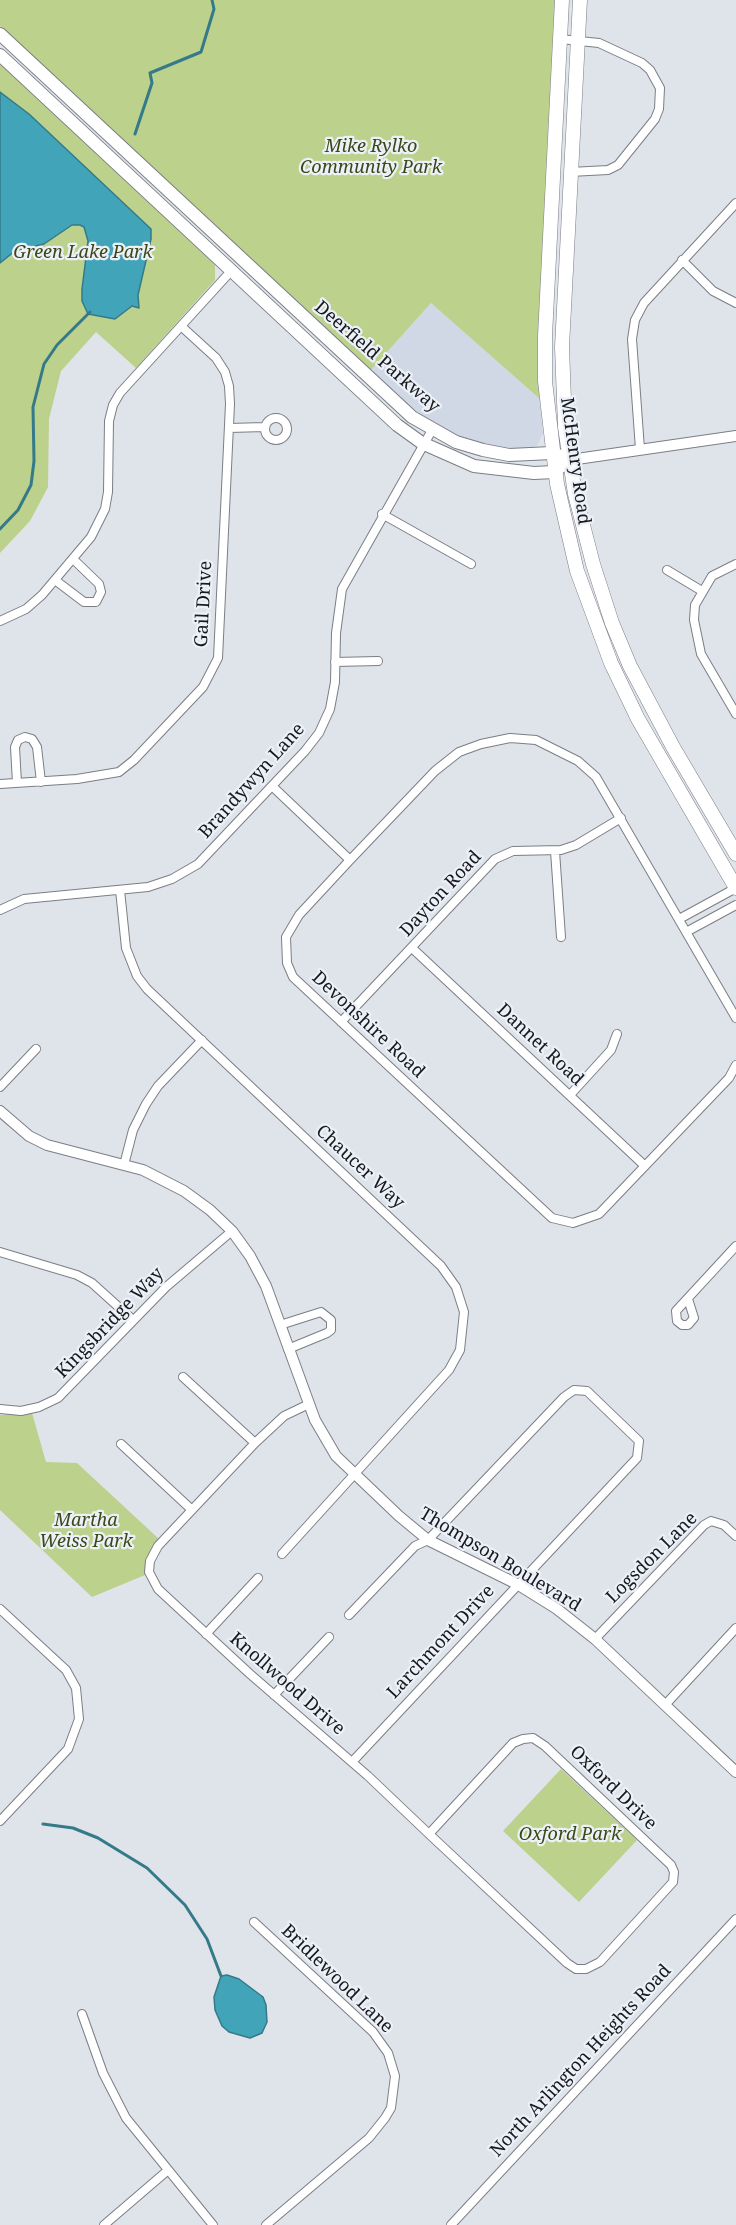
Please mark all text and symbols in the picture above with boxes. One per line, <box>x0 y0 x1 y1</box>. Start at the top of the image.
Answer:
park label: Mike Rylko Community Park <box>300 136 442 178</box>
park label: Green Lake Park <box>13 242 153 264</box>
street label: Deerfield Parkway <box>310 297 444 417</box>
street label: McHenry Road <box>555 396 595 526</box>
street label: Gail Drive <box>191 560 217 648</box>
street label: Brandywyn Lane <box>195 719 309 843</box>
street label: Dayton Road <box>396 847 486 941</box>
street label: Devonshire Road <box>307 967 429 1083</box>
street label: Dannet Road <box>492 999 588 1091</box>
street label: Chaucer Way <box>311 1120 409 1214</box>
street label: Kingsbridge Way <box>52 1263 168 1383</box>
street label: Thompson Boulevard <box>415 1503 585 1617</box>
street label: Logsdon Lane <box>602 1508 702 1608</box>
park label: Martha Weiss Park <box>39 1510 133 1552</box>
street label: Larchmont Drive <box>383 1581 499 1703</box>
street label: Knollwood Drive <box>225 1628 349 1740</box>
street label: Oxford Drive <box>565 1741 661 1835</box>
park label: Oxford Park <box>519 1824 621 1846</box>
street label: Bridlewood Lane <box>277 1920 397 2038</box>
street label: North Arlington Heights Road <box>486 1960 676 2162</box>

